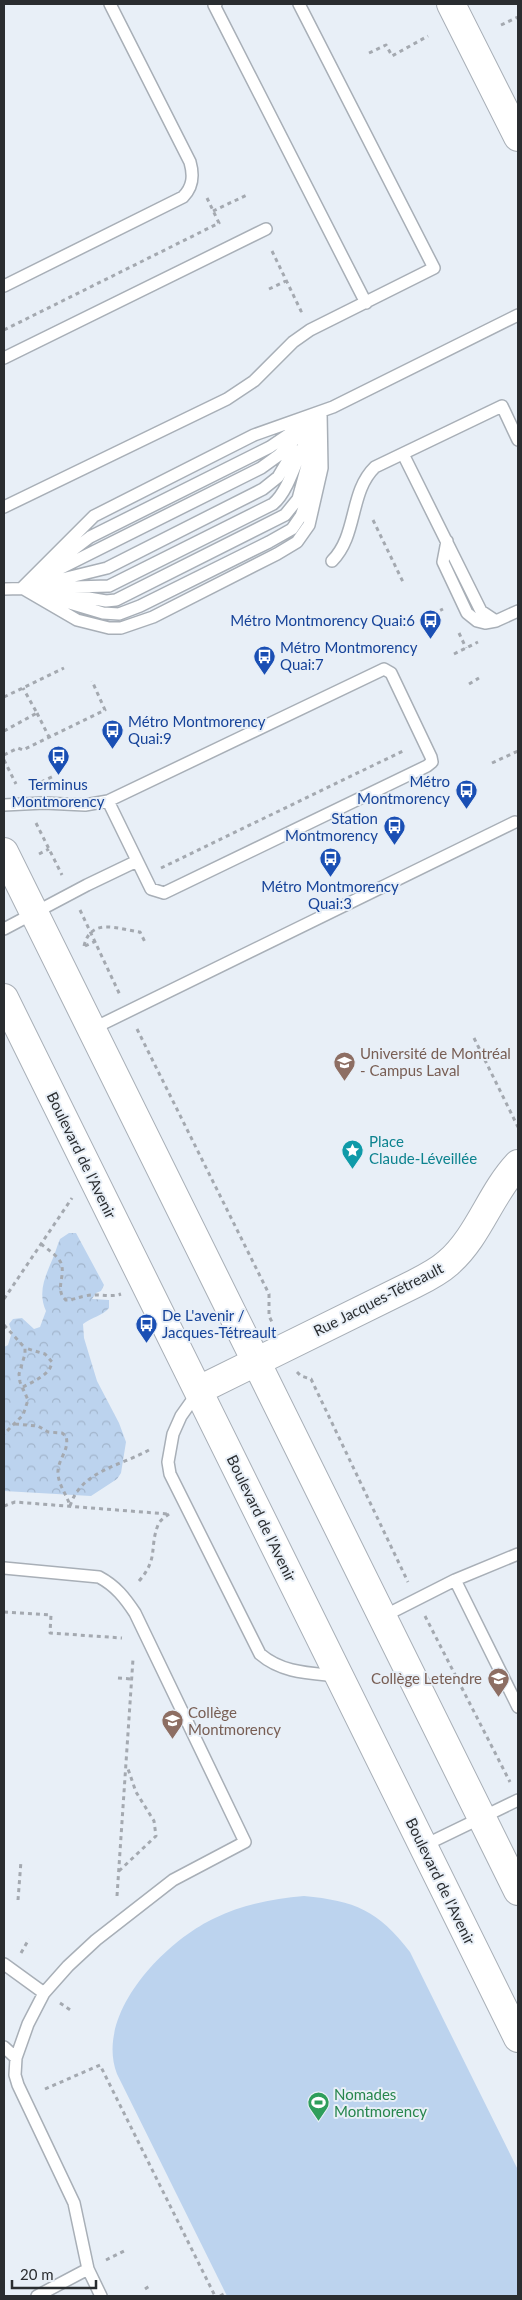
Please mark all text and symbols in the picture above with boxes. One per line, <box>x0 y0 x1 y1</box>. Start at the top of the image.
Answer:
bus stop icon: Métro Montmorency Quai:6 <box>419 608 443 639</box>
place label: Métro Montmorency Quai:6 <box>230 611 415 629</box>
place label: Métro Montmorency Quai:7 <box>280 638 418 673</box>
bus stop icon: Métro Montmorency Quai:7 <box>252 644 276 675</box>
place label: Métro Montmorency Quai:9 <box>128 712 266 747</box>
bus stop icon: Métro Montmorency Quai:9 <box>100 718 124 749</box>
bus stop icon: Terminus Montmorency <box>46 744 70 775</box>
place label: Métro Montmorency <box>357 772 450 807</box>
place label: Terminus Montmorency <box>11 775 105 810</box>
bus stop icon: Métro Montmorency <box>454 778 478 809</box>
place label: Station Montmorency <box>285 809 378 844</box>
bus stop icon: Station Montmorency <box>382 815 406 846</box>
bus stop icon: Métro Montmorency Quai:3 <box>318 846 342 877</box>
place label: Métro Montmorency Quai:3 <box>261 877 399 912</box>
place label: Université de Montréal - Campus Laval <box>360 1044 511 1079</box>
school or university icon: Université de Montréal - Campus Laval <box>332 1050 356 1081</box>
street label: Boulevard de l'Avenir <box>44 1089 121 1222</box>
place label: Place Claude-Léveillée <box>369 1132 477 1167</box>
place icon: Place Claude-Léveillée <box>341 1138 365 1169</box>
street label: Rue Jacques-Tétreault <box>310 1258 446 1340</box>
place label: De L'avenir / Jacques-Tétreault <box>162 1306 277 1341</box>
bus stop icon: De L'avenir / Jacques-Tétreault <box>134 1312 158 1343</box>
street label: Boulevard de l'Avenir <box>224 1452 301 1585</box>
school or university icon: Collège Letendre <box>486 1666 510 1697</box>
place label: Collège Letendre <box>371 1669 482 1687</box>
place label: Collège Montmorency <box>188 1703 281 1738</box>
school or university icon: Collège Montmorency <box>160 1709 184 1740</box>
street label: Boulevard de l'Avenir <box>403 1815 480 1948</box>
place label: Nomades Montmorency <box>334 2085 427 2120</box>
sports icon: Nomades Montmorency <box>306 2091 330 2122</box>
scale bar <box>12 2258 96 2290</box>
text: 20 m <box>20 2265 54 2283</box>

